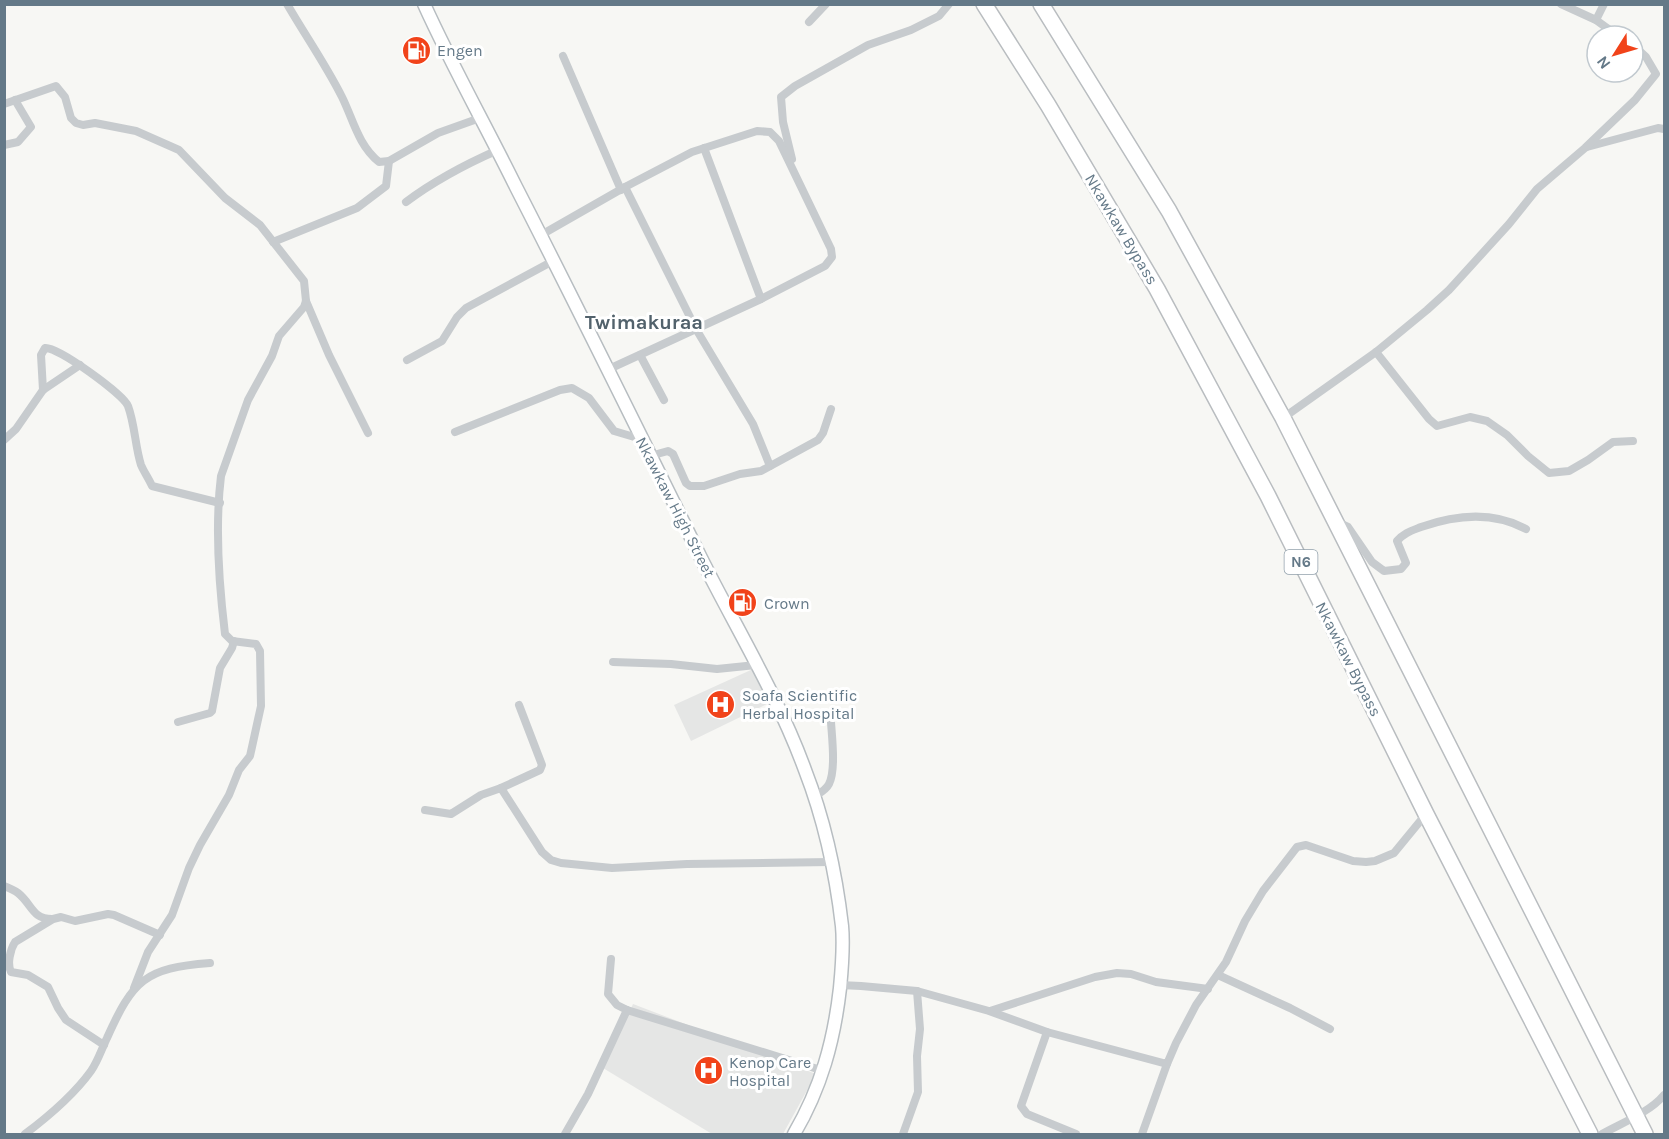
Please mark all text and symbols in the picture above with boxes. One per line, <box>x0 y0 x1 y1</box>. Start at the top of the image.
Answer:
north arrow <box>1585 24 1645 84</box>
fuel station icon: Engen <box>400 34 432 66</box>
place label: Engen <box>437 41 483 60</box>
text: N <box>1592 52 1614 73</box>
street label: Nkawkaw Bypass <box>1081 170 1162 288</box>
district label: Twimakuraa <box>585 311 703 334</box>
street label: Nkawkaw High Street <box>632 434 719 581</box>
road number: N6 <box>1284 550 1318 574</box>
fuel station icon: Crown <box>727 587 759 619</box>
place label: Crown <box>764 594 810 613</box>
street label: Nkawkaw Bypass <box>1311 599 1386 720</box>
place label: Soafa Scientific Herbal Hospital <box>742 686 857 723</box>
hospital icon: Soafa Scientific Herbal Hospital <box>705 688 737 720</box>
place label: Kenop Care Hospital <box>729 1053 811 1090</box>
hospital icon: Kenop Care Hospital <box>692 1055 724 1087</box>

